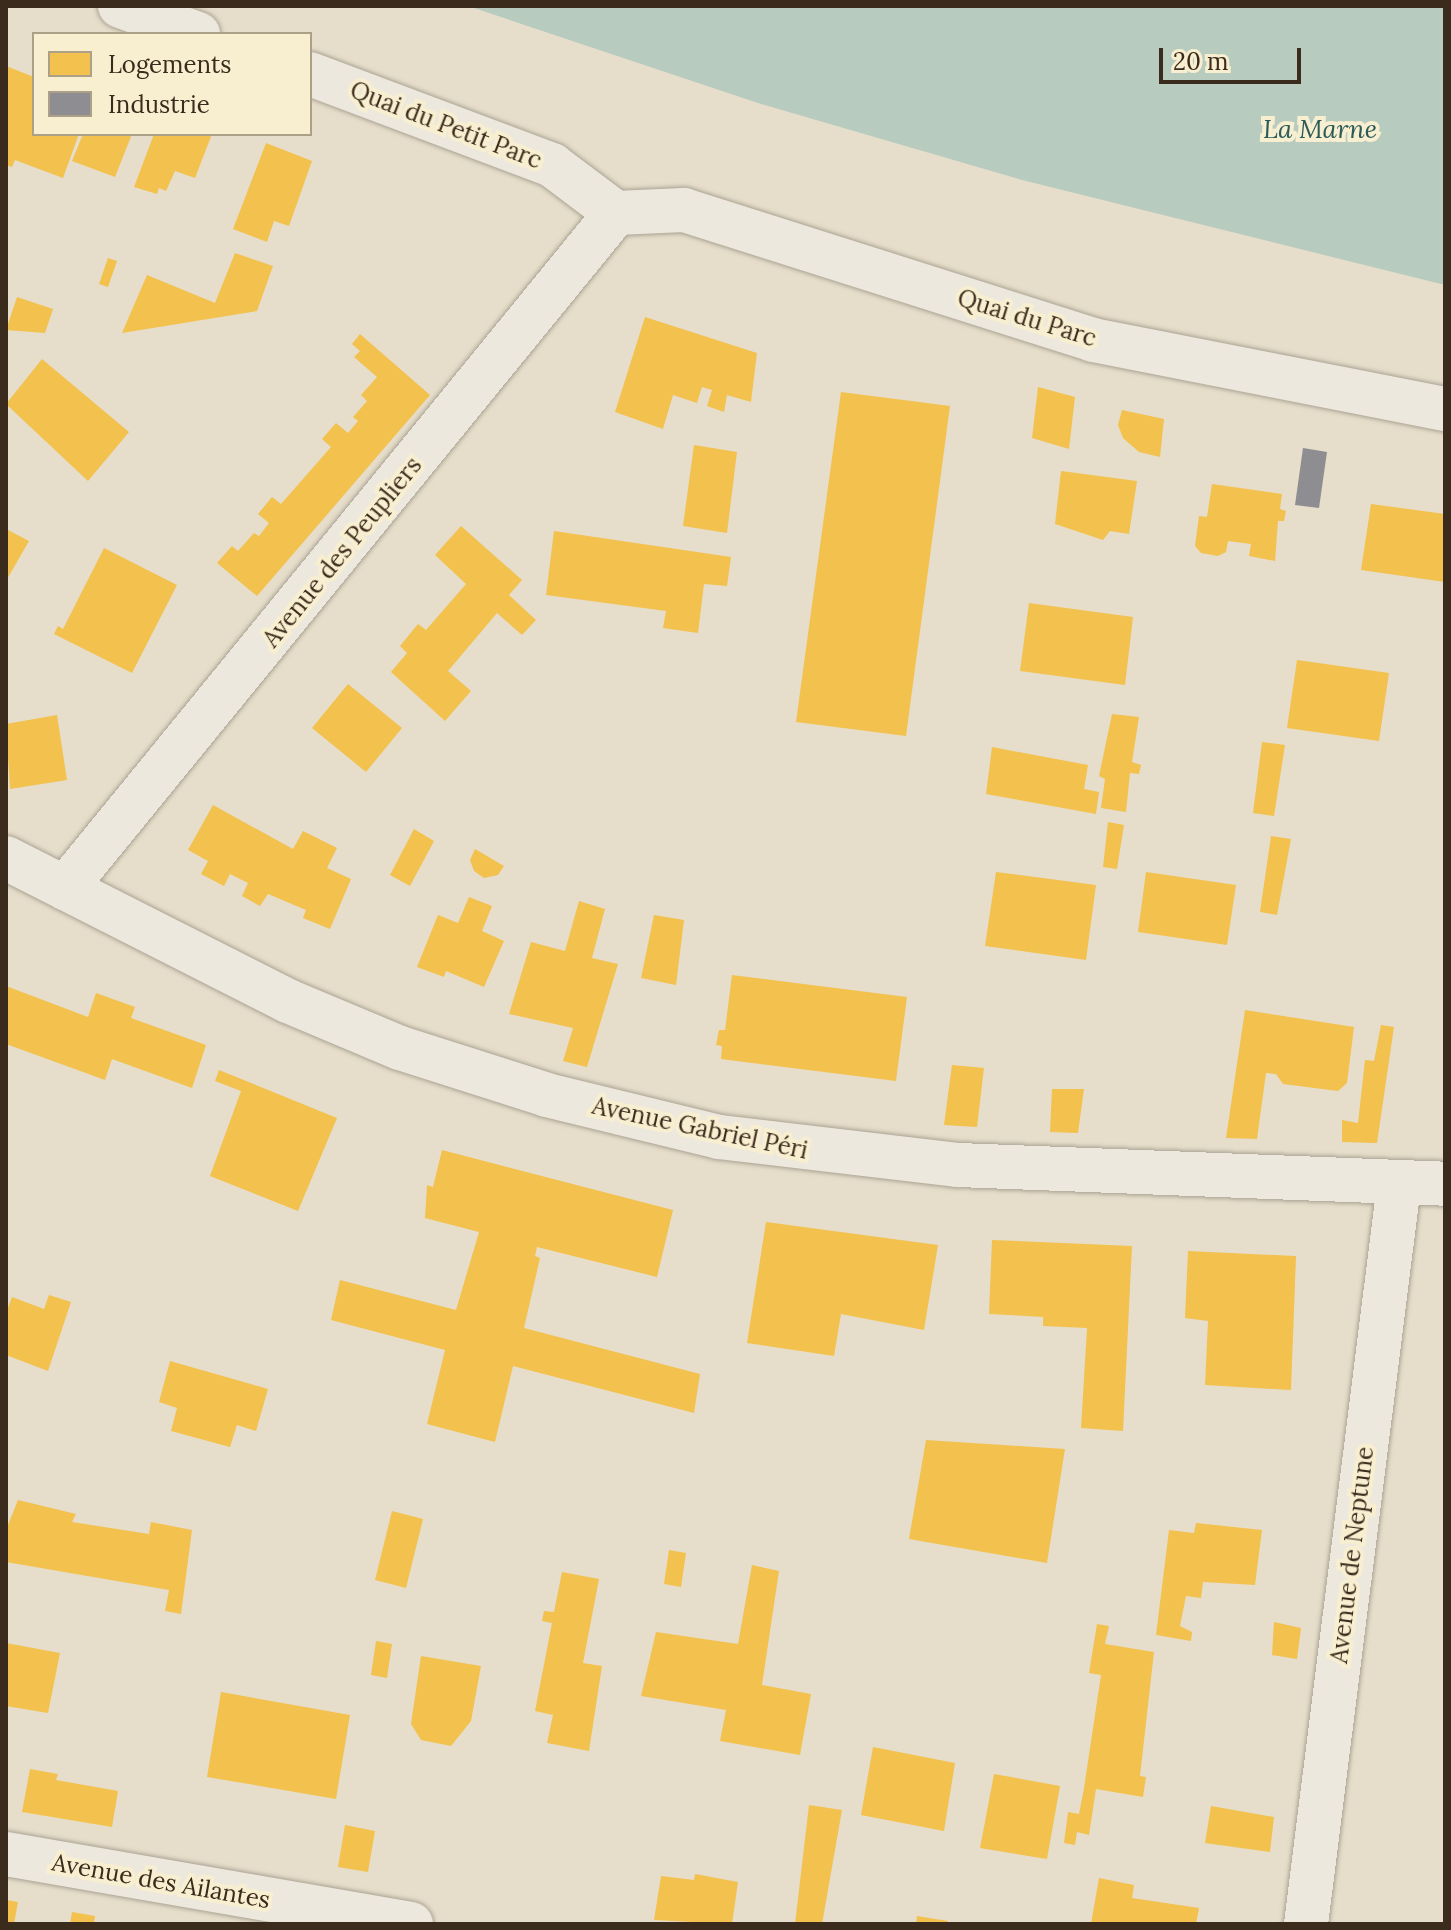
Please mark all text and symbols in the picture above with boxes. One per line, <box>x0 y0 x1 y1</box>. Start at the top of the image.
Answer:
legend <box>32 32 312 136</box>
scale bar <box>1163 32 1305 82</box>
text: 20 m <box>1173 46 1229 77</box>
text: Logements <box>108 49 231 80</box>
street label: Quai du Petit Parc <box>346 75 546 175</box>
text: Industrie <box>108 89 210 120</box>
water label: La Marne <box>1263 113 1377 145</box>
street label: Quai du Parc <box>954 283 1100 353</box>
street label: Avenue des Peupliers <box>256 451 428 653</box>
street label: Avenue Gabriel Péri <box>589 1091 811 1165</box>
street label: Avenue de Neptune <box>1324 1445 1380 1665</box>
street label: Avenue des Ailantes <box>50 1848 272 1914</box>

